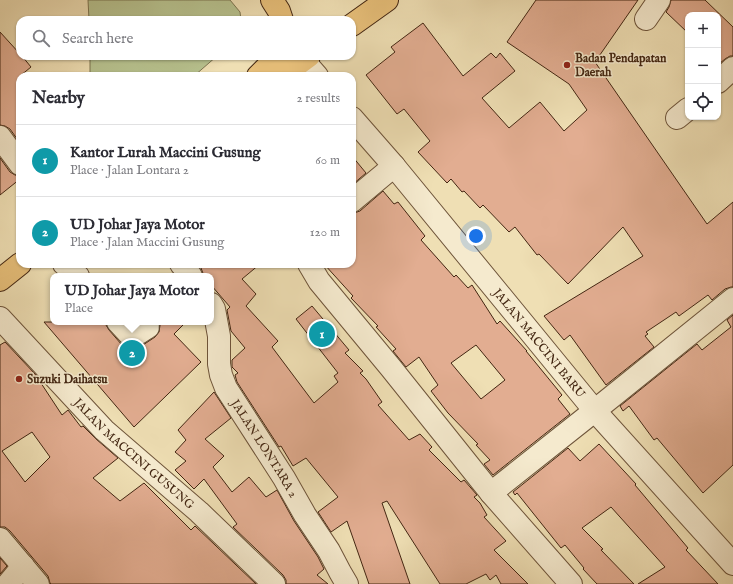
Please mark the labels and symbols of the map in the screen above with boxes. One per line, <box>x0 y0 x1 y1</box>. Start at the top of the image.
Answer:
place label: Badan Pendapatan Daerah <box>575 51 667 80</box>
marker: Badan Pendapatan Daerah <box>562 60 572 70</box>
your location <box>466 226 486 246</box>
street label: JALAN MACCINI BARU <box>488 284 589 402</box>
pin: 1 <box>309 319 335 349</box>
pin: 2 <box>119 338 145 368</box>
place label: Suzuki Daihatsu <box>27 372 108 387</box>
marker: Suzuki Daihatsu <box>14 374 24 384</box>
street label: JALAN MACCINI GUSUNG <box>68 394 198 513</box>
street label: JALAN LONTARA 2 <box>226 395 301 501</box>

